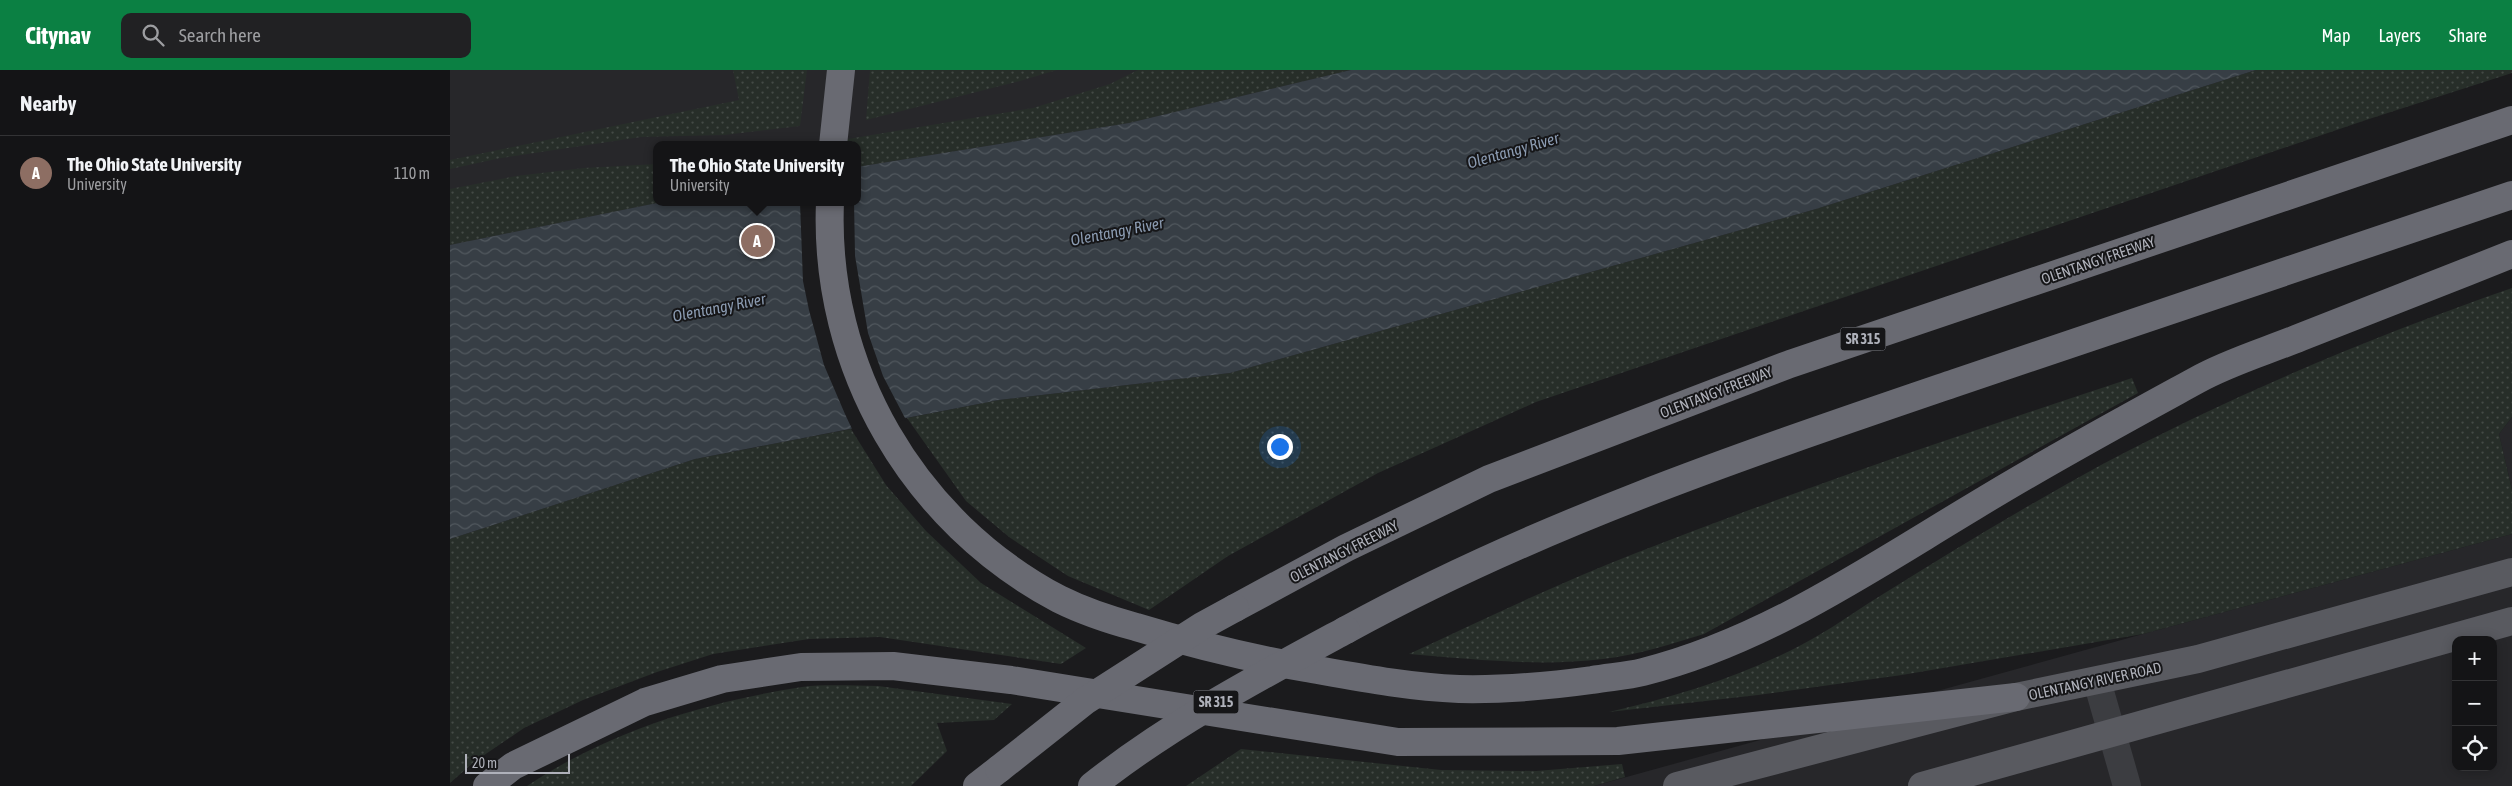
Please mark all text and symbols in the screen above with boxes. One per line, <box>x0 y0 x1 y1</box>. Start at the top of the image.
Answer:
search box <box>121 13 471 58</box>
icon: search <box>139 21 167 49</box>
text: Citynav <box>25 22 91 49</box>
text: Search here <box>179 24 261 46</box>
text: Map <box>2321 25 2350 46</box>
text: Layers <box>2378 25 2421 46</box>
text: Share <box>2449 25 2487 46</box>
text: Nearby <box>20 91 76 115</box>
water label: Olentangy River <box>1465 128 1562 173</box>
popup <box>653 141 861 206</box>
text: The Ohio State University <box>67 153 241 175</box>
text: The Ohio State University <box>670 154 844 176</box>
text: A <box>32 164 40 182</box>
text: 110 m <box>394 164 430 182</box>
text: University <box>67 175 127 193</box>
text: University <box>670 176 730 194</box>
water label: Olentangy River <box>1069 213 1167 250</box>
pin: A <box>741 222 773 260</box>
street label: OLENTANGY FREEWAY <box>2039 233 2157 287</box>
water label: Olentangy River <box>671 289 769 326</box>
road number: SR 315 <box>1840 328 1886 350</box>
street label: OLENTANGY FREEWAY <box>1657 363 1775 421</box>
your location <box>1267 434 1293 460</box>
street label: OLENTANGY FREEWAY <box>1287 516 1401 586</box>
map controls <box>2452 636 2497 771</box>
button: + <box>2452 636 2497 681</box>
street label: OLENTANGY RIVER ROAD <box>2027 659 2163 703</box>
button: − <box>2452 681 2497 726</box>
road number: SR 315 <box>1194 690 1238 714</box>
button: locate <box>2452 726 2497 771</box>
scale bar <box>465 751 570 774</box>
text: 20 m <box>472 755 497 771</box>

